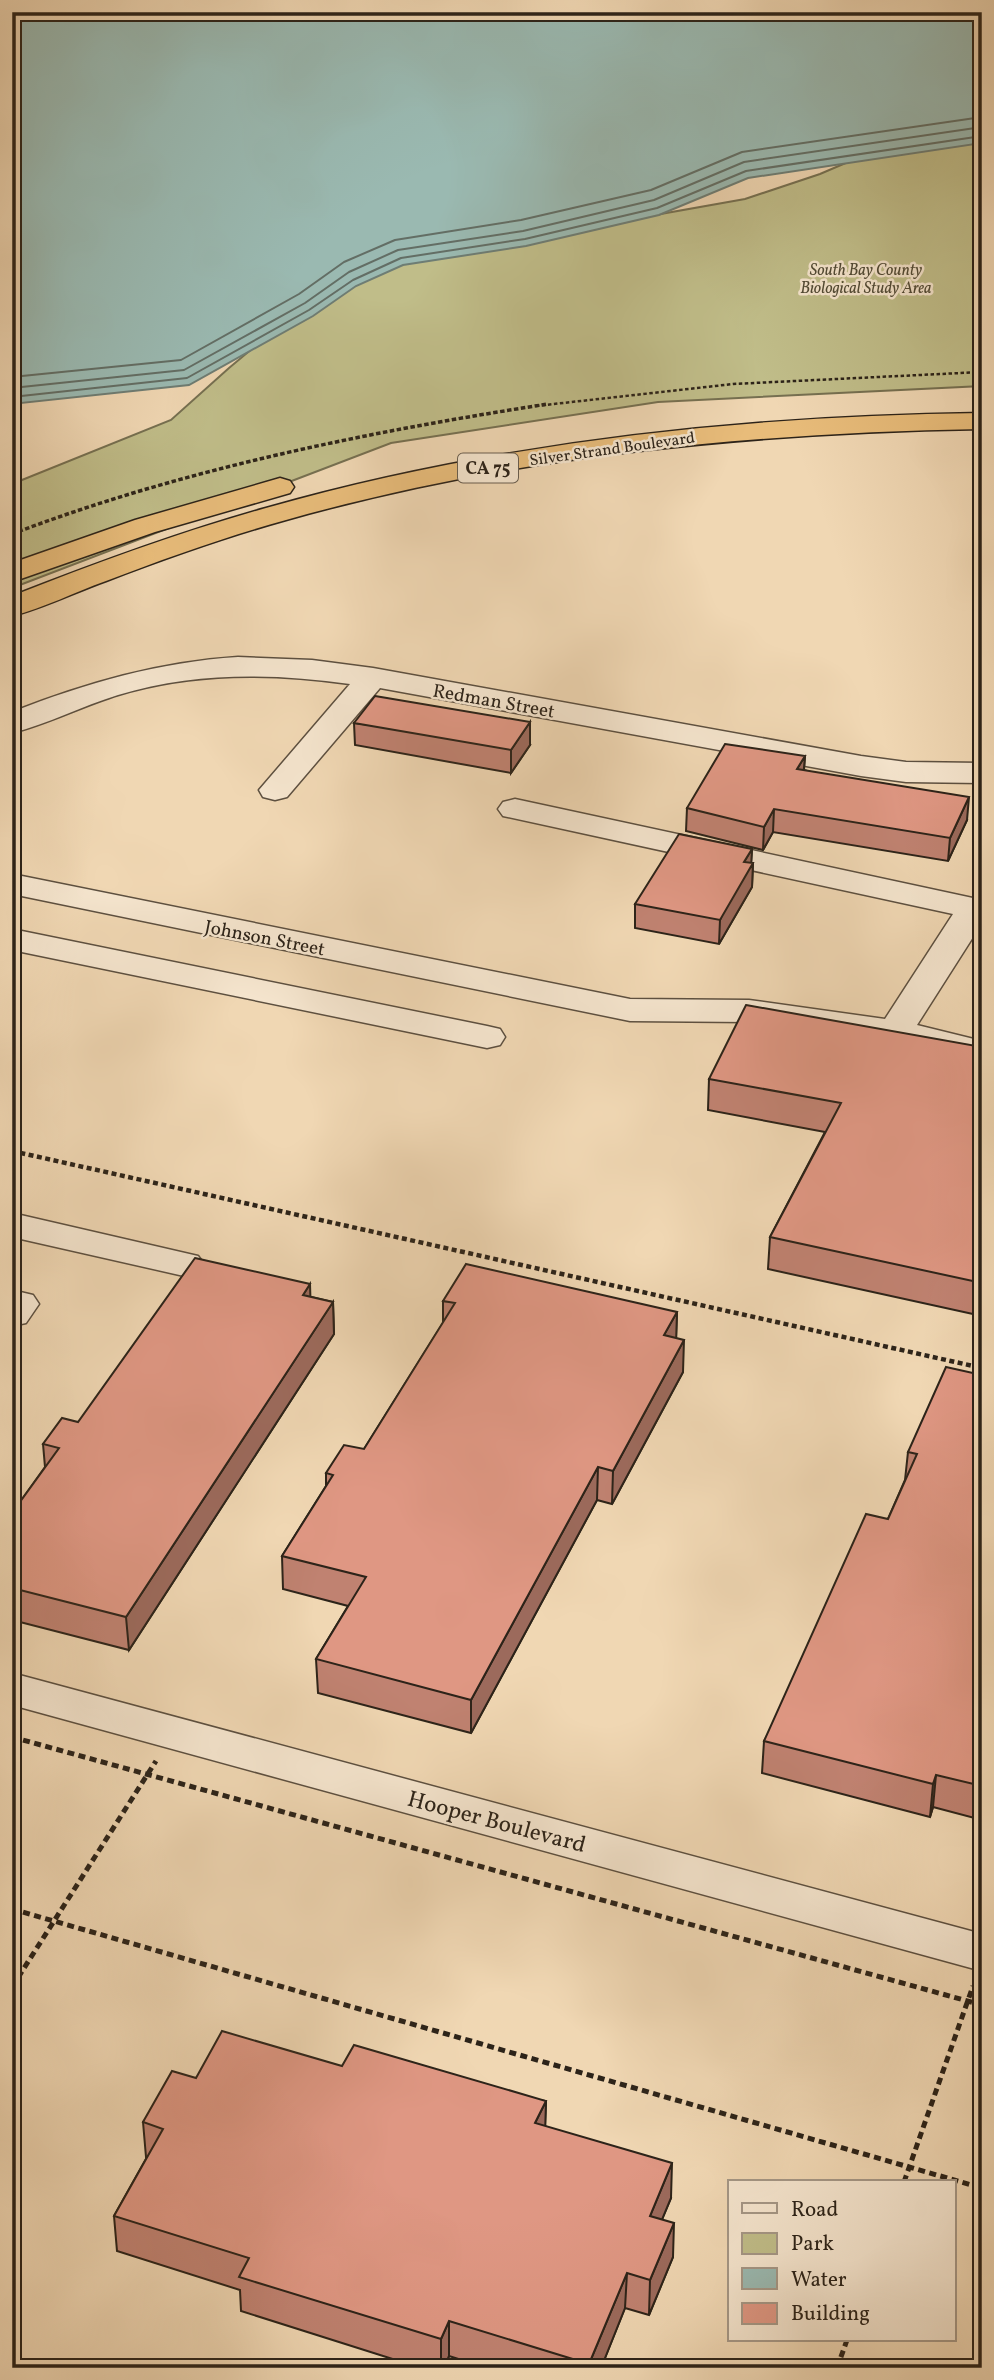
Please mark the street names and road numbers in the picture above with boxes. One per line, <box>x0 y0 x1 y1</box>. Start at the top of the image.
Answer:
street label: Silver Strand Boulevard <box>528 427 696 472</box>
road number: CA 75 <box>458 454 518 482</box>
street label: Redman Street <box>431 678 557 726</box>
street label: Johnson Street <box>202 915 327 963</box>
street label: Hooper Boulevard <box>404 1784 589 1862</box>

